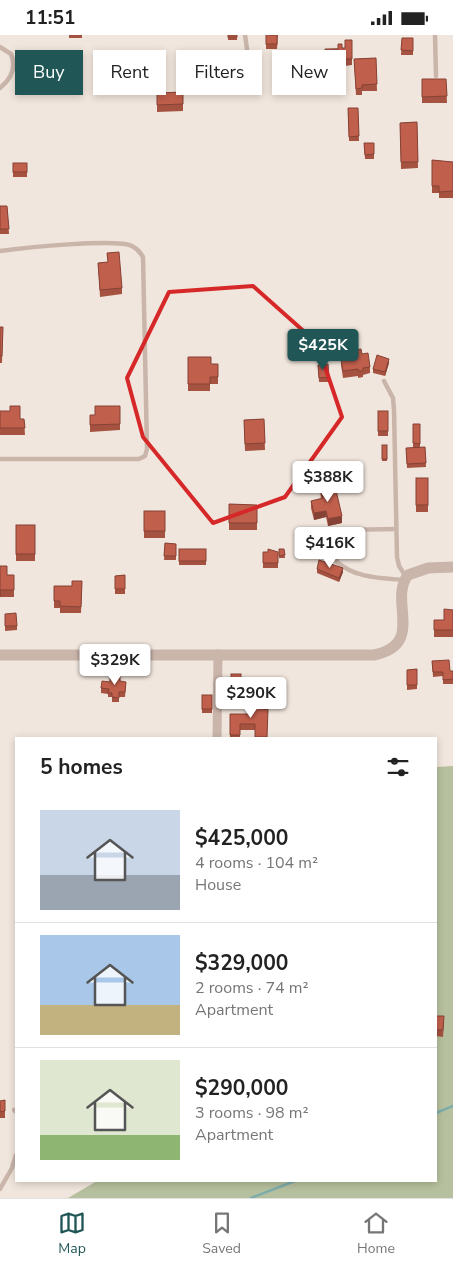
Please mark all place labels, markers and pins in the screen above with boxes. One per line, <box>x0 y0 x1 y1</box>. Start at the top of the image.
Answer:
pin: $425K <box>288 329 358 371</box>
pin: $388K <box>293 461 363 503</box>
pin: $416K <box>295 527 365 569</box>
pin: $329K <box>80 643 150 686</box>
pin: $290K <box>216 677 286 719</box>

